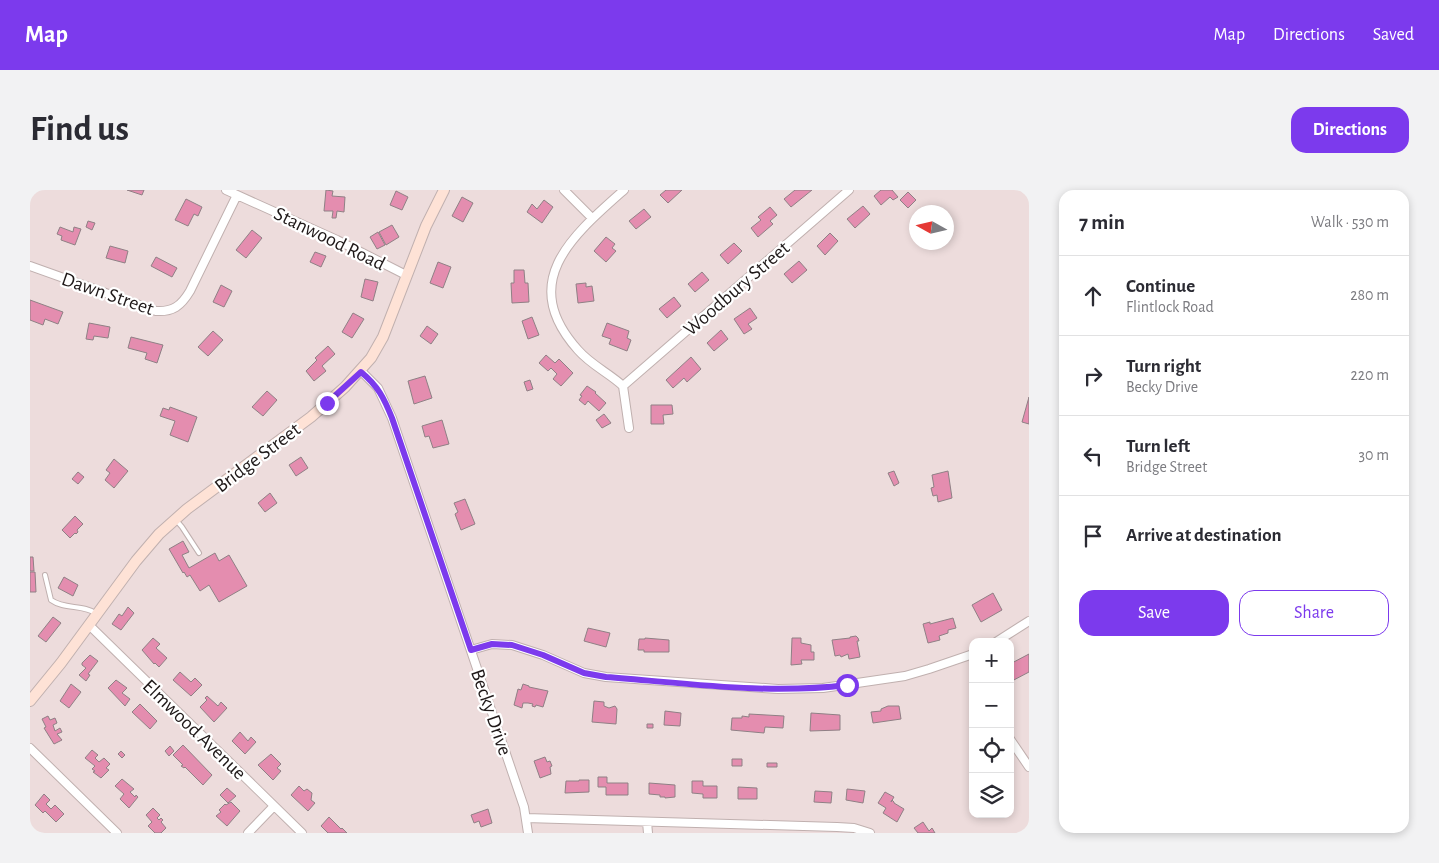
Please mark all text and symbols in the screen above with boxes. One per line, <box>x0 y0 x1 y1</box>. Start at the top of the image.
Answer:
text: Map <box>25 23 68 47</box>
text: Map <box>1214 26 1245 44</box>
text: Directions <box>1273 26 1345 44</box>
text: Saved <box>1373 26 1414 44</box>
button: Directions <box>1291 107 1409 153</box>
text: Find us <box>30 112 129 147</box>
street label: Stanwood Road <box>271 203 388 274</box>
north arrow <box>909 205 954 250</box>
text: 7 min <box>1079 212 1125 233</box>
text: Walk · 530 m <box>1311 214 1389 230</box>
street label: Woodbury Street <box>680 237 794 340</box>
street label: Dawn Street <box>59 269 157 319</box>
text: Continue <box>1126 277 1195 296</box>
icon: ahead <box>1079 282 1107 310</box>
text: 280 m <box>1350 287 1389 303</box>
text: Flintlock Road <box>1126 299 1214 315</box>
text: Turn right <box>1126 357 1201 376</box>
icon: right <box>1079 362 1107 390</box>
text: 220 m <box>1351 367 1389 383</box>
text: Becky Drive <box>1126 379 1198 395</box>
route end <box>316 392 339 415</box>
street label: Bridge Street <box>211 419 305 496</box>
text: Turn left <box>1126 437 1190 456</box>
icon: left <box>1079 442 1107 470</box>
text: 30 m <box>1359 447 1389 463</box>
text: Bridge Street <box>1126 459 1207 475</box>
icon: arrive <box>1079 522 1107 550</box>
text: Arrive at destination <box>1126 526 1282 545</box>
button: Save <box>1079 590 1229 636</box>
button: Share <box>1239 590 1389 636</box>
map controls <box>969 638 1014 818</box>
button: + <box>969 638 1014 683</box>
street label: Becky Drive <box>467 667 515 758</box>
route start <box>836 674 859 697</box>
street label: Elmwood Avenue <box>139 676 250 784</box>
button: − <box>969 683 1014 728</box>
button: locate <box>969 728 1014 773</box>
button: layers <box>969 773 1014 818</box>

